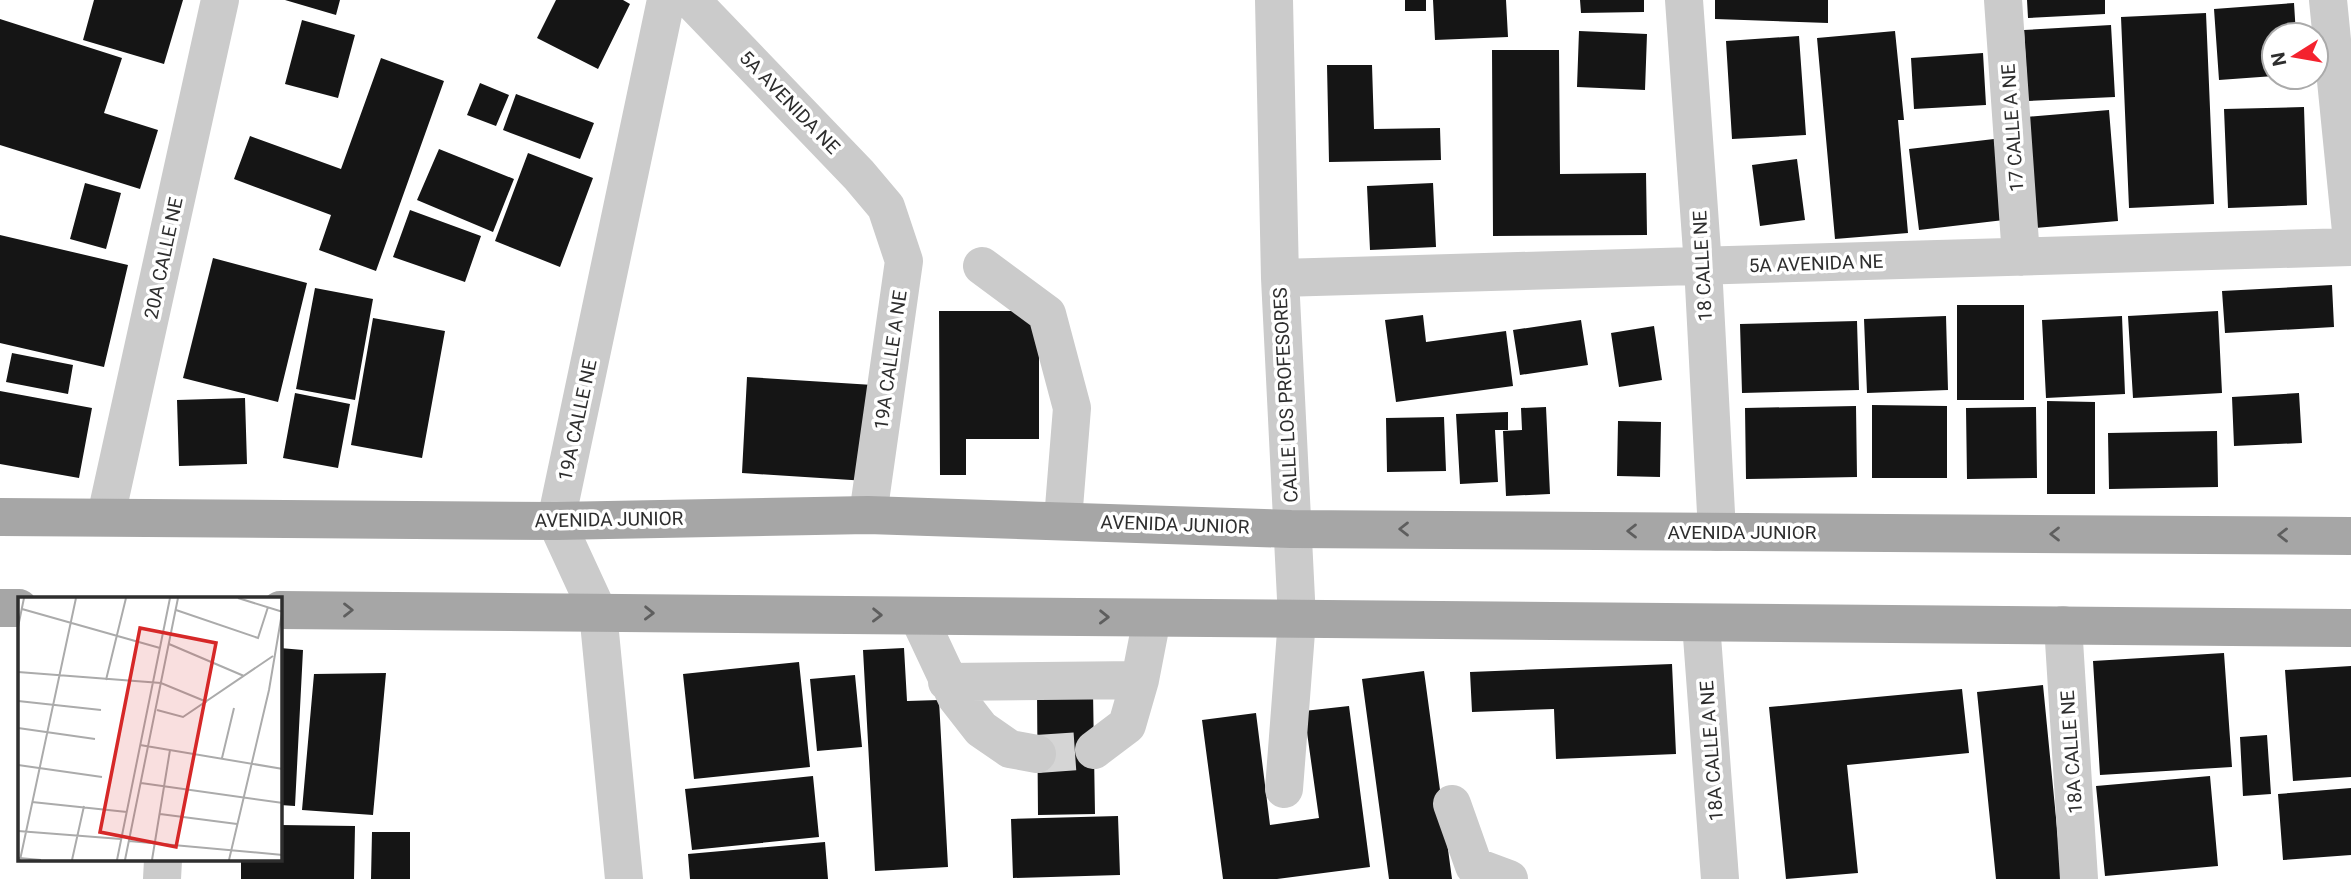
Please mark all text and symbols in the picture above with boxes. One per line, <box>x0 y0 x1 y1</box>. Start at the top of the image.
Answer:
north arrow <box>2260 21 2330 91</box>
street label: 5A AVENIDA NE <box>735 46 845 159</box>
text: N <box>2266 50 2291 68</box>
street label: 17 CALLE A NE <box>1997 63 2028 193</box>
street label: 20A CALLE NE <box>139 195 188 321</box>
street label: 18 CALLE NE <box>1688 210 1717 322</box>
street label: 5A AVENIDA NE <box>1748 250 1884 277</box>
street label: CALLE LOS PROFESORES <box>1268 287 1303 503</box>
street label: 19A CALLE A NE <box>869 289 912 431</box>
street label: 19A CALLE NE <box>553 357 602 483</box>
street label: AVENIDA JUNIOR <box>534 507 684 532</box>
street label: AVENIDA JUNIOR <box>1100 510 1250 539</box>
street label: AVENIDA JUNIOR <box>1668 521 1817 544</box>
one-way arrow <box>1399 522 1410 537</box>
one-way arrow <box>1626 523 1637 539</box>
one-way arrow <box>2050 526 2060 542</box>
one-way arrow <box>2277 528 2288 543</box>
inset map <box>18 597 282 862</box>
one-way arrow <box>343 603 354 618</box>
one-way arrow <box>644 605 655 621</box>
one-way arrow <box>872 607 882 623</box>
one-way arrow <box>1099 609 1110 625</box>
street label: 18A CALLE A NE <box>1695 680 1728 822</box>
street label: 18A CALLE NE <box>2056 689 2087 814</box>

